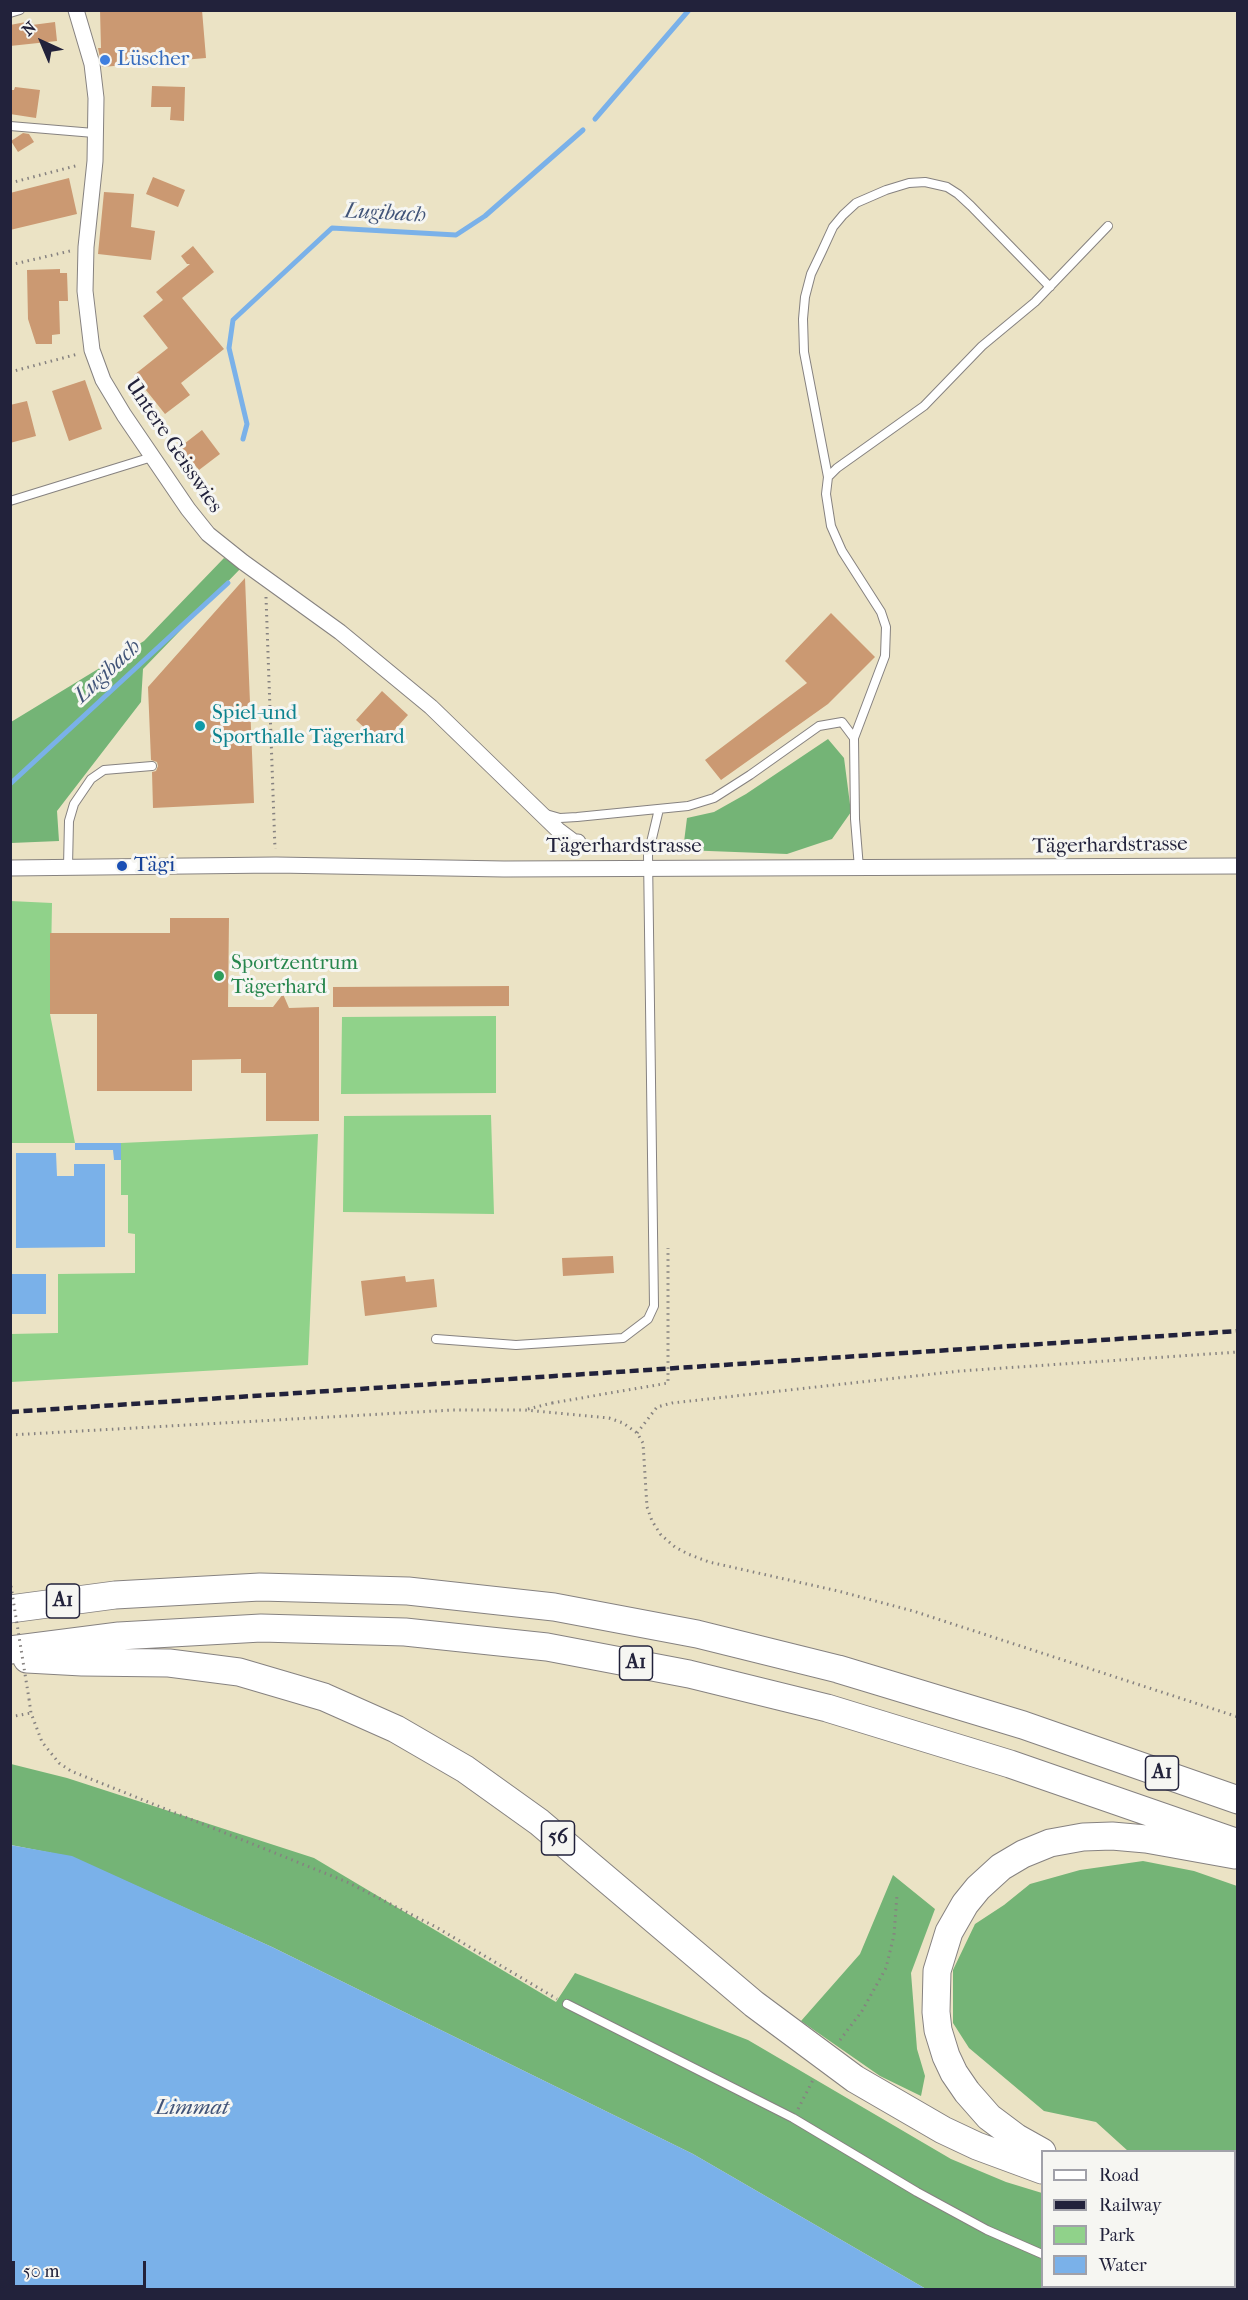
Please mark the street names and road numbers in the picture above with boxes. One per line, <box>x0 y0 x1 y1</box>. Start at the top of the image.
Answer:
street label: Untere Geisswies <box>119 374 227 518</box>
street label: Tägerhardstrasse <box>1032 832 1188 860</box>
street label: Tägerhardstrasse <box>546 834 702 860</box>
road number: A1 <box>46 1584 80 1618</box>
road number: A1 <box>620 1646 652 1680</box>
road number: A1 <box>1146 1756 1178 1790</box>
road number: 56 <box>542 1821 574 1855</box>

